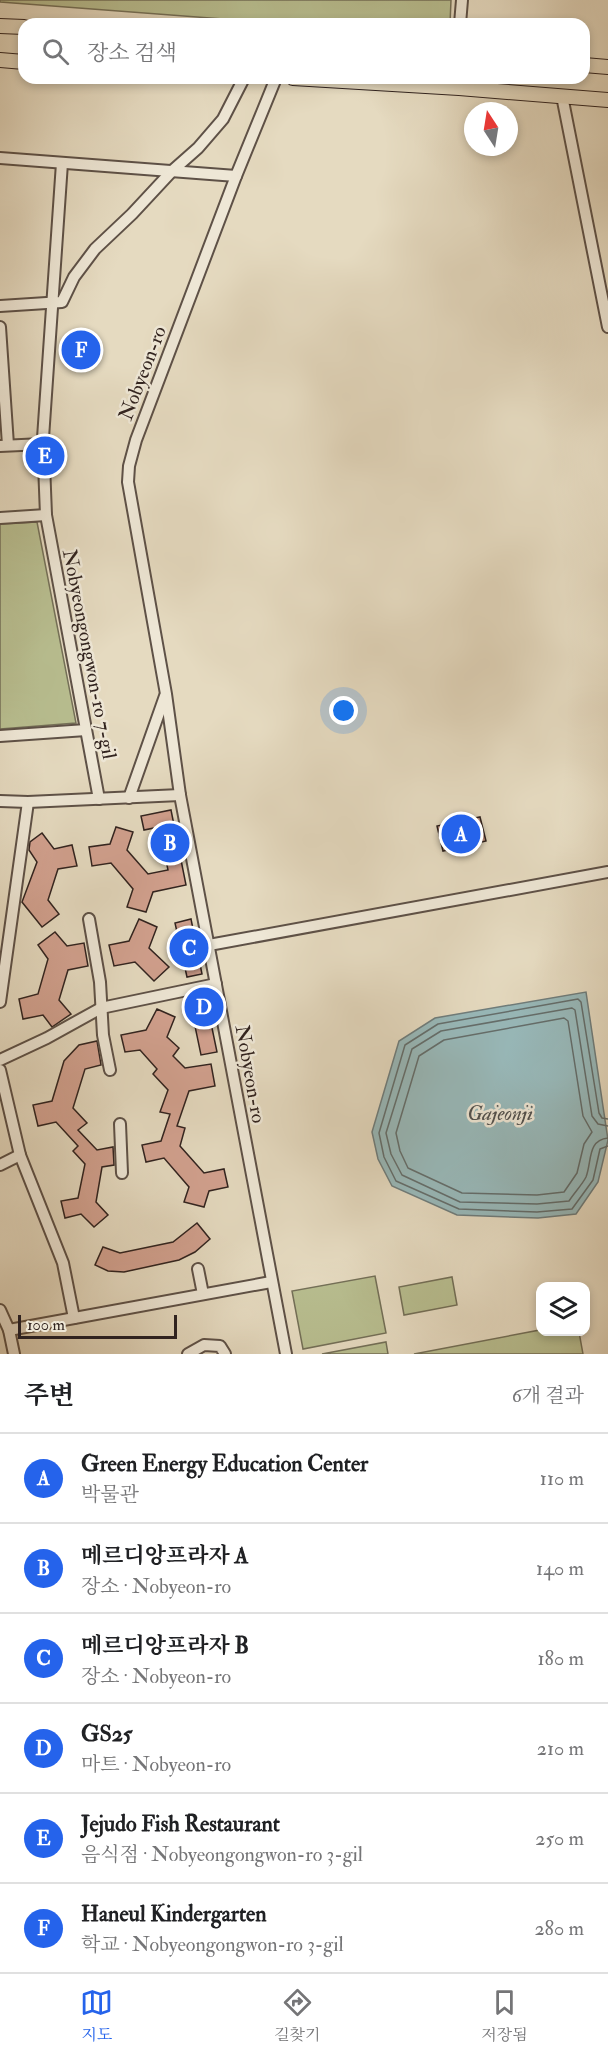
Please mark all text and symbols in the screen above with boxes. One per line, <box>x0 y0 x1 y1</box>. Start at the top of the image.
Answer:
search box <box>18 18 590 84</box>
icon: search <box>39 35 72 68</box>
text: 장소 검색 <box>87 39 177 67</box>
north arrow <box>464 102 518 156</box>
street label: Nobyeon-ro <box>113 322 172 424</box>
pin: F <box>62 328 100 372</box>
pin: E <box>26 434 64 478</box>
street label: Nobyeongongwon-ro 7-gil <box>57 547 122 761</box>
your location <box>329 696 358 725</box>
pin: A <box>442 812 480 856</box>
pin: B <box>150 820 190 866</box>
pin: C <box>170 926 208 970</box>
pin: D <box>184 984 224 1030</box>
street label: Nobyeon-ro <box>230 1023 271 1125</box>
water label: Gajeonji <box>467 1100 533 1127</box>
map controls <box>536 1282 590 1336</box>
button: layers <box>536 1282 590 1336</box>
scale bar <box>18 1312 177 1340</box>
text: 100 m <box>27 1315 65 1335</box>
text: 주변 <box>24 1380 74 1412</box>
text: 6개 결과 <box>512 1383 584 1408</box>
text: Green Energy Education Center <box>81 1450 368 1478</box>
text: A <box>37 1466 50 1491</box>
text: 110 m <box>540 1466 584 1491</box>
text: 박물관 <box>81 1482 139 1507</box>
text: 메르디앙프라자 A <box>81 1542 248 1570</box>
text: B <box>37 1556 50 1581</box>
text: 140 m <box>536 1556 584 1581</box>
text: 장소 · Nobyeon-ro <box>81 1574 231 1599</box>
text: 메르디앙프라자 B <box>81 1632 249 1660</box>
text: C <box>36 1646 51 1671</box>
text: 180 m <box>537 1646 584 1671</box>
text: 장소 · Nobyeon-ro <box>81 1664 231 1689</box>
text: GS25 <box>81 1720 132 1748</box>
text: D <box>35 1736 52 1761</box>
text: 210 m <box>537 1736 584 1761</box>
text: 마트 · Nobyeon-ro <box>81 1752 231 1777</box>
text: Jejudo Fish Restaurant <box>81 1810 280 1838</box>
text: E <box>36 1826 51 1851</box>
text: 250 m <box>535 1826 584 1851</box>
text: 음식점 · Nobyeongongwon-ro 3-gil <box>81 1842 363 1867</box>
text: Haneul Kindergarten <box>81 1900 267 1928</box>
text: F <box>37 1916 50 1941</box>
text: 280 m <box>534 1916 584 1941</box>
text: 학교 · Nobyeongongwon-ro 3-gil <box>81 1932 344 1957</box>
tab: 지도 <box>80 1986 113 2045</box>
tab: 길찾기 <box>274 1986 321 2045</box>
tab: 저장됨 <box>481 1986 528 2045</box>

